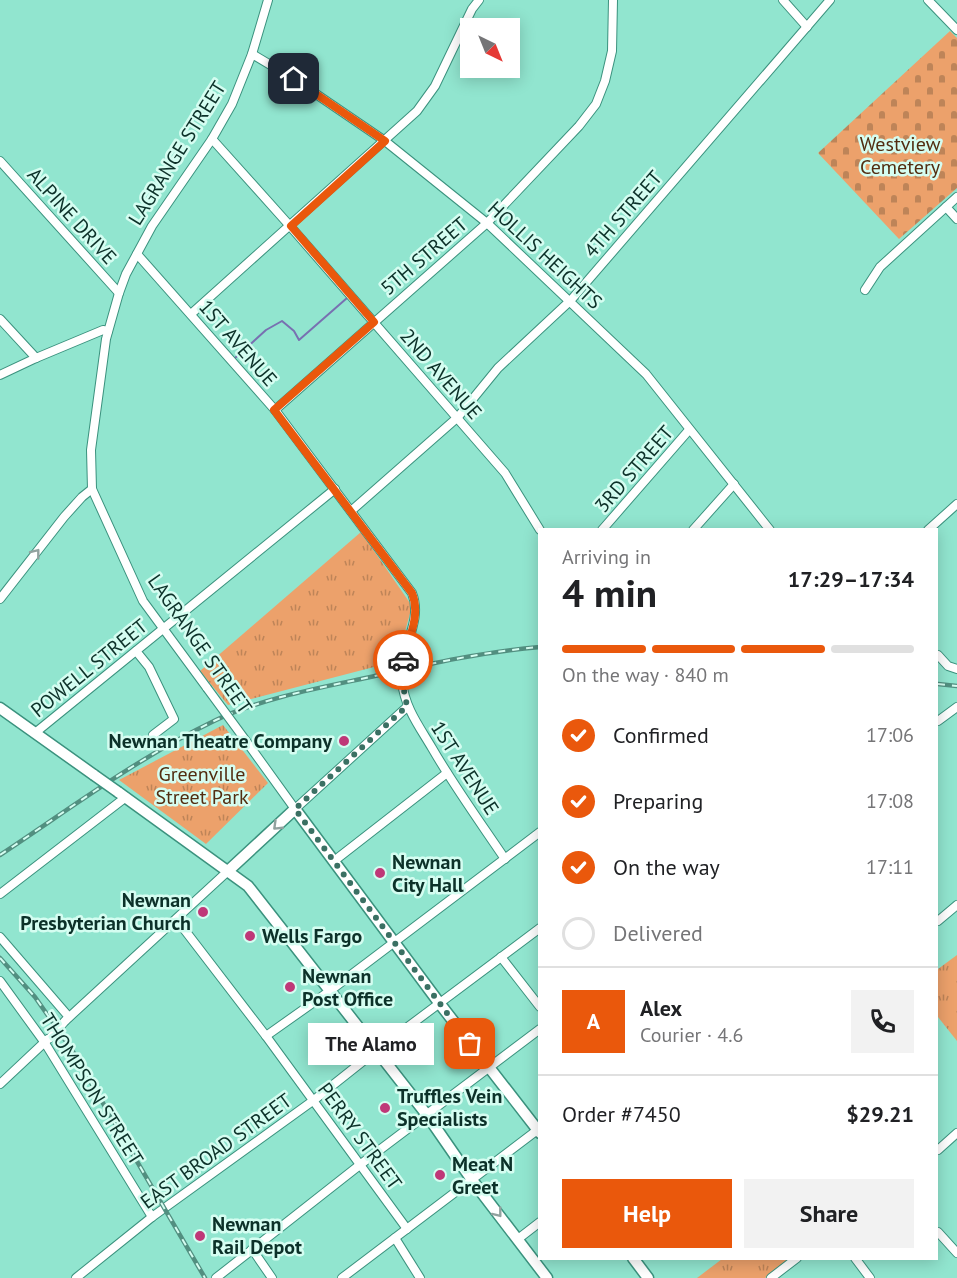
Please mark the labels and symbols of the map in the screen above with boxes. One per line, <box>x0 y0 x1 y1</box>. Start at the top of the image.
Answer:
north arrow <box>460 18 520 78</box>
pin <box>268 53 319 104</box>
street label: LAGRANGE STREET <box>122 76 232 230</box>
park label: Westview Cemetery <box>860 131 941 180</box>
street label: ALPINE DRIVE <box>22 162 122 270</box>
street label: 4TH STREET <box>578 165 668 263</box>
street label: HOLLIS HEIGHTS <box>482 195 608 315</box>
street label: 5TH STREET <box>375 211 473 301</box>
street label: 1ST AVENUE <box>193 294 283 392</box>
street label: 2ND AVENUE <box>394 323 488 425</box>
street label: 3RD STREET <box>589 420 679 518</box>
one-way arrow <box>28 549 39 560</box>
street label: LAGRANGE STREET <box>142 569 258 719</box>
street label: POWELL STREET <box>25 613 153 723</box>
courier <box>373 630 433 690</box>
street label: 1ST AVENUE <box>425 716 505 820</box>
place label: Newnan Theatre Company <box>109 728 332 754</box>
marker: Newnan Theatre Company <box>337 734 351 748</box>
park label: Greenville Street Park <box>155 761 249 810</box>
one-way arrow <box>273 818 284 829</box>
place label: Newnan City Hall <box>392 849 464 898</box>
marker: Newnan City Hall <box>373 866 387 880</box>
place label: Newnan Presbyterian Church <box>20 887 191 936</box>
marker: Newnan Presbyterian Church <box>196 905 210 919</box>
place label: Wells Fargo <box>262 923 362 949</box>
marker: Wells Fargo <box>243 929 257 943</box>
place label: Newnan Post Office <box>302 963 393 1012</box>
marker: Newnan Post Office <box>283 980 297 994</box>
street label: THOMPSON STREET <box>35 1008 149 1170</box>
pin <box>444 1018 495 1069</box>
callout: The Alamo <box>308 1023 434 1065</box>
street label: PERRY STREET <box>312 1077 408 1195</box>
place label: Truffles Vein Specialists <box>397 1083 502 1132</box>
street label: EAST BROAD STREET <box>135 1087 297 1215</box>
marker: Truffles Vein Specialists <box>378 1101 392 1115</box>
place label: Meat N Greet <box>452 1151 513 1200</box>
marker: Meat N Greet <box>433 1168 447 1182</box>
one-way arrow <box>491 1207 502 1218</box>
place label: Newnan Rail Depot <box>212 1211 302 1260</box>
marker: Newnan Rail Depot <box>193 1229 207 1243</box>

